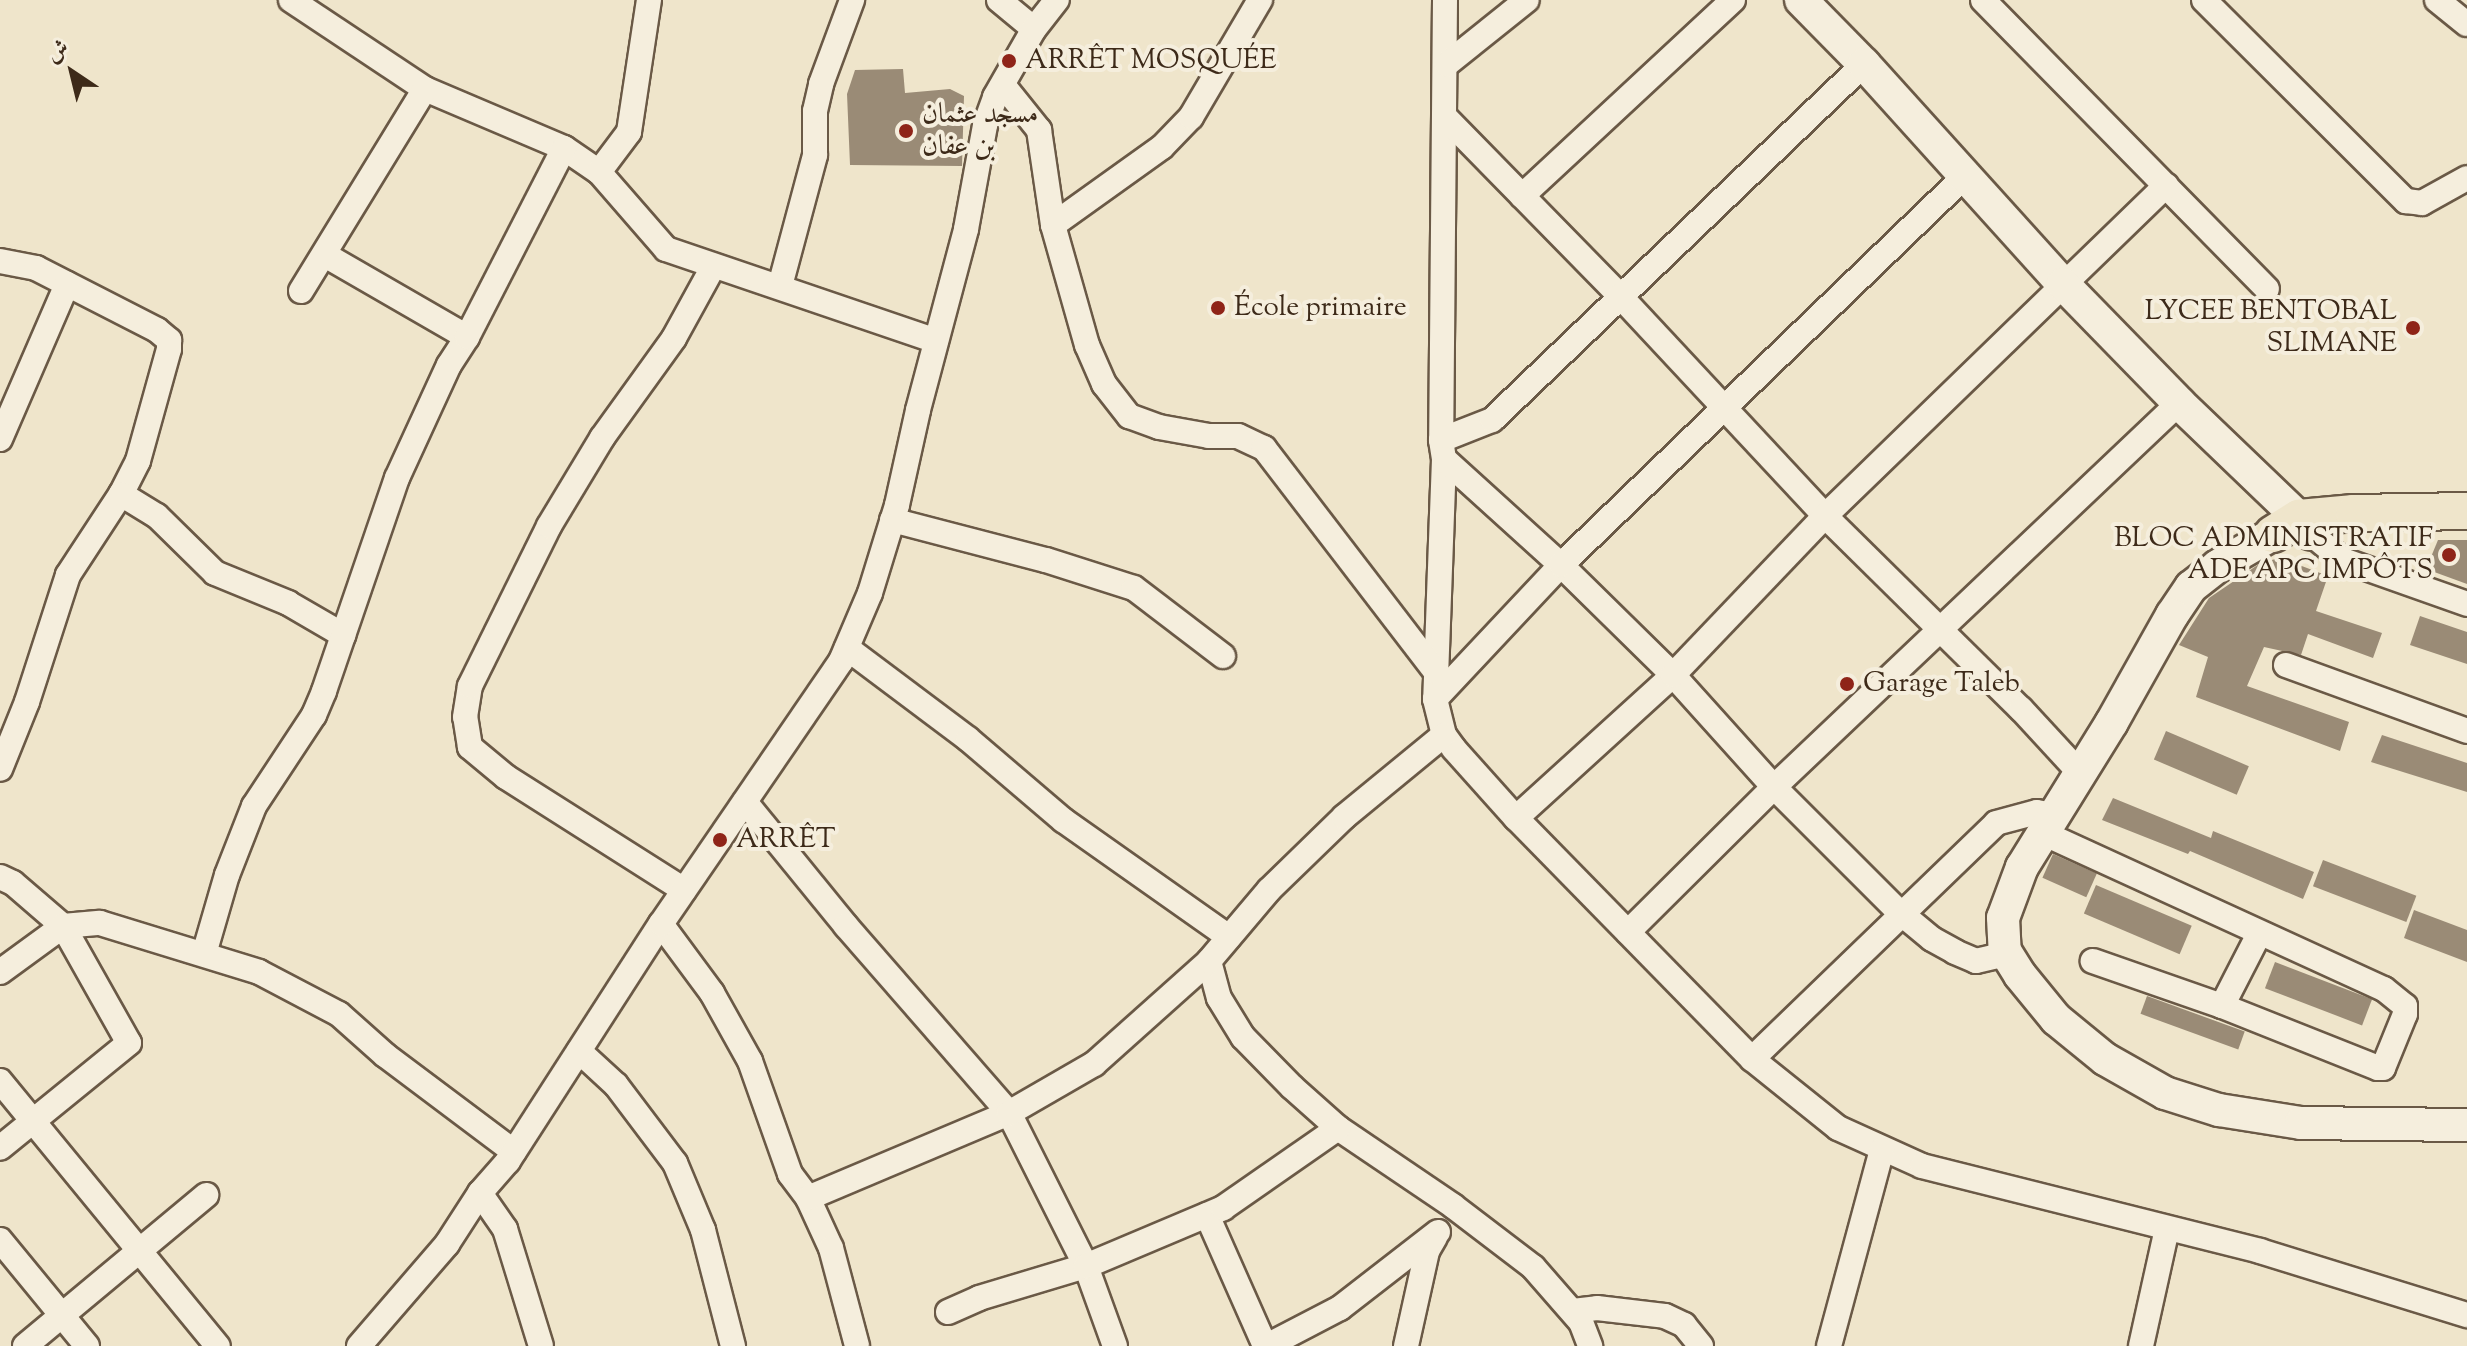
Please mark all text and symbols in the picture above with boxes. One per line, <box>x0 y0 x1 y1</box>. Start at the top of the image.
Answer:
north arrow <box>32 32 112 112</box>
text: ش <box>40 33 76 72</box>
place label: ARRÊT MOSQUÉE <box>1025 44 1277 78</box>
marker: ARRÊT MOSQUÉE <box>1000 52 1018 70</box>
place label: مسجد عثمان بن عفان <box>922 98 1038 164</box>
marker: مسجد عثمان بن عفان <box>897 122 915 140</box>
place label: École primaire <box>1234 291 1407 325</box>
place label: LYCEE BENTOBAL SLIMANE <box>2145 295 2397 361</box>
marker: École primaire <box>1209 299 1227 317</box>
marker: LYCEE BENTOBAL SLIMANE <box>2404 319 2422 337</box>
place label: BLOC ADMINISTRATIF ADE APC IMPÔTS <box>2114 522 2433 588</box>
marker: BLOC ADMINISTRATIF ADE APC IMPÔTS <box>2440 546 2458 564</box>
place label: Garage Taleb <box>1863 667 2020 701</box>
marker: Garage Taleb <box>1838 675 1856 693</box>
place label: ARRÊT <box>736 823 836 857</box>
marker: ARRÊT <box>711 831 729 849</box>

